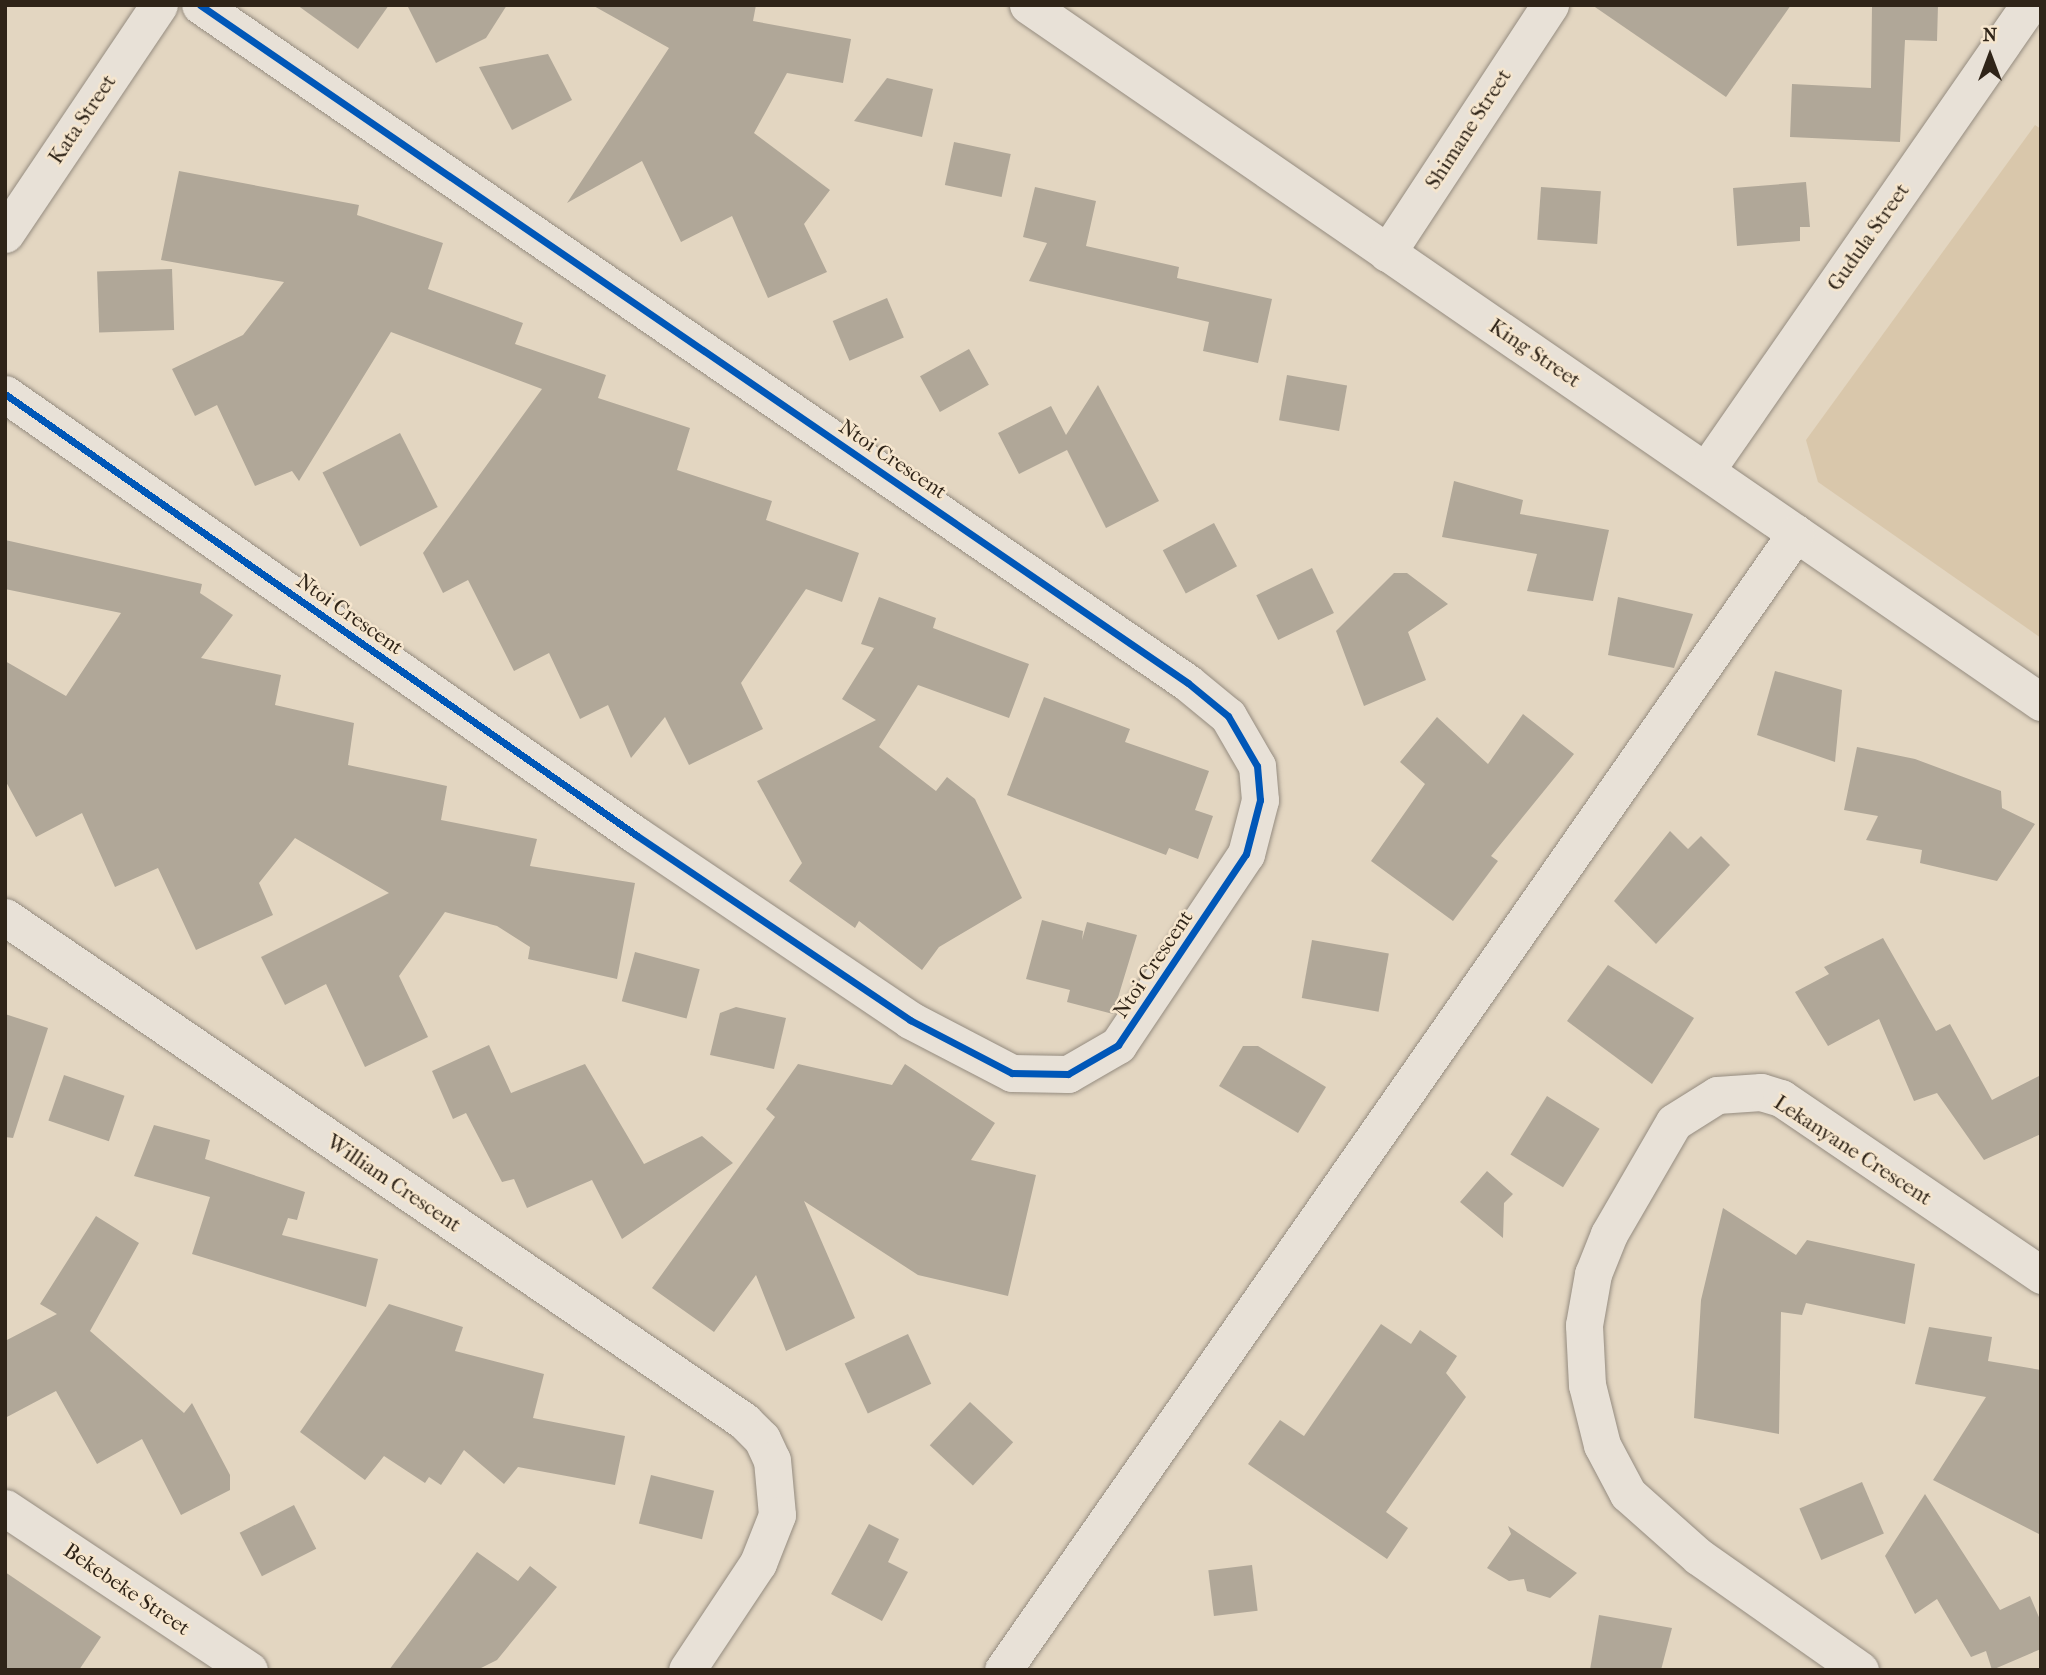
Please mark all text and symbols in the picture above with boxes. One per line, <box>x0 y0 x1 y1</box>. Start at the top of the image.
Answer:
north arrow <box>1955 21 2025 91</box>
text: N <box>1983 24 1997 46</box>
street label: Shimane Street <box>1420 64 1516 194</box>
street label: Kata Street <box>43 70 121 168</box>
street label: Gudula Street <box>1822 178 1914 296</box>
street label: King Street <box>1485 313 1585 393</box>
street label: Ntoi Crescent <box>834 414 952 504</box>
street label: Ntoi Crescent <box>292 568 408 660</box>
street label: Ntoi Crescent <box>1108 905 1198 1023</box>
street label: Lekanyane Crescent <box>1769 1090 1937 1210</box>
street label: William Crescent <box>322 1129 466 1237</box>
street label: Bekebeke Street <box>59 1537 195 1641</box>

